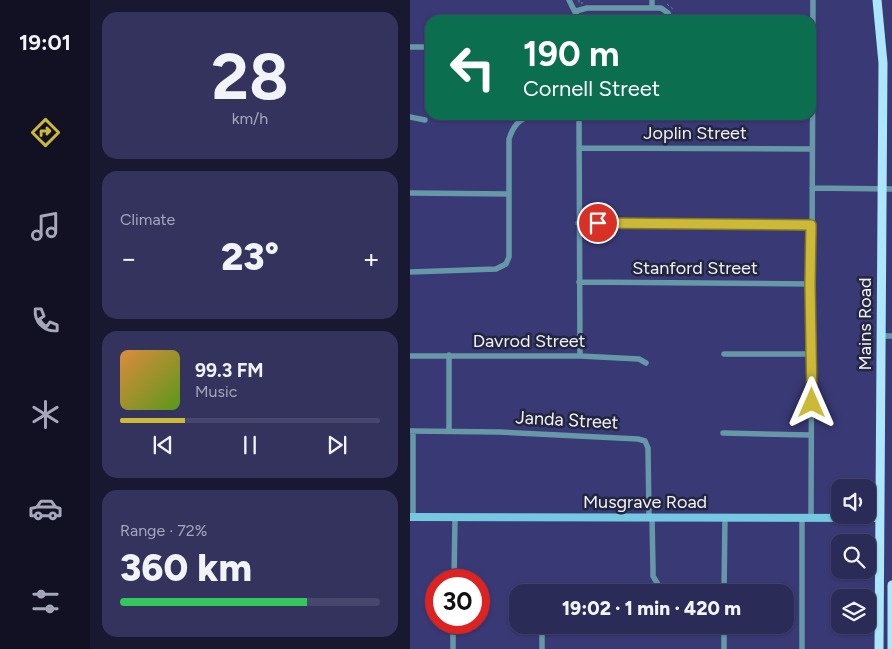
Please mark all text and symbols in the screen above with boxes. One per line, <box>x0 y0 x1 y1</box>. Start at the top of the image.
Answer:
text: 19:01 <box>19 29 71 56</box>
text: 190 m <box>523 33 620 75</box>
icon: left <box>440 35 505 100</box>
text: 28 <box>211 37 289 115</box>
text: Cornell Street <box>523 75 660 102</box>
text: km/h <box>232 109 268 128</box>
icon: directions <box>28 115 63 150</box>
street label: Joplin Street <box>643 122 747 144</box>
pin <box>577 202 619 244</box>
icon: music <box>28 209 63 244</box>
icon: arrive <box>584 209 612 237</box>
text: Climate <box>120 210 175 229</box>
text: 23° <box>221 234 279 280</box>
text: − <box>120 241 137 275</box>
text: + <box>363 241 380 275</box>
street label: Stanford Street <box>632 257 758 279</box>
street label: Mains Road <box>854 278 876 370</box>
icon: phone <box>28 303 63 338</box>
street label: Davrod Street <box>473 330 586 352</box>
text: 99.3 FM <box>195 359 264 382</box>
position arrow <box>785 376 837 428</box>
text: Music <box>195 382 237 401</box>
icon: climate <box>28 397 63 432</box>
street label: Janda Street <box>515 406 619 434</box>
icon: previous <box>149 431 177 459</box>
icon: pause <box>236 431 264 459</box>
icon: next <box>323 431 351 459</box>
map controls <box>831 479 876 634</box>
button: sound <box>831 479 876 524</box>
icon: car <box>28 491 63 526</box>
street label: Musgrave Road <box>583 491 707 513</box>
text: Range · 72% <box>120 521 207 540</box>
button: search <box>831 534 876 579</box>
text: 360 km <box>120 545 252 591</box>
speed limit sign: 30 <box>425 569 490 634</box>
icon: filters <box>28 584 63 619</box>
button: layers <box>831 589 876 634</box>
text: 19:02 · 1 min · 420 m <box>562 597 741 620</box>

